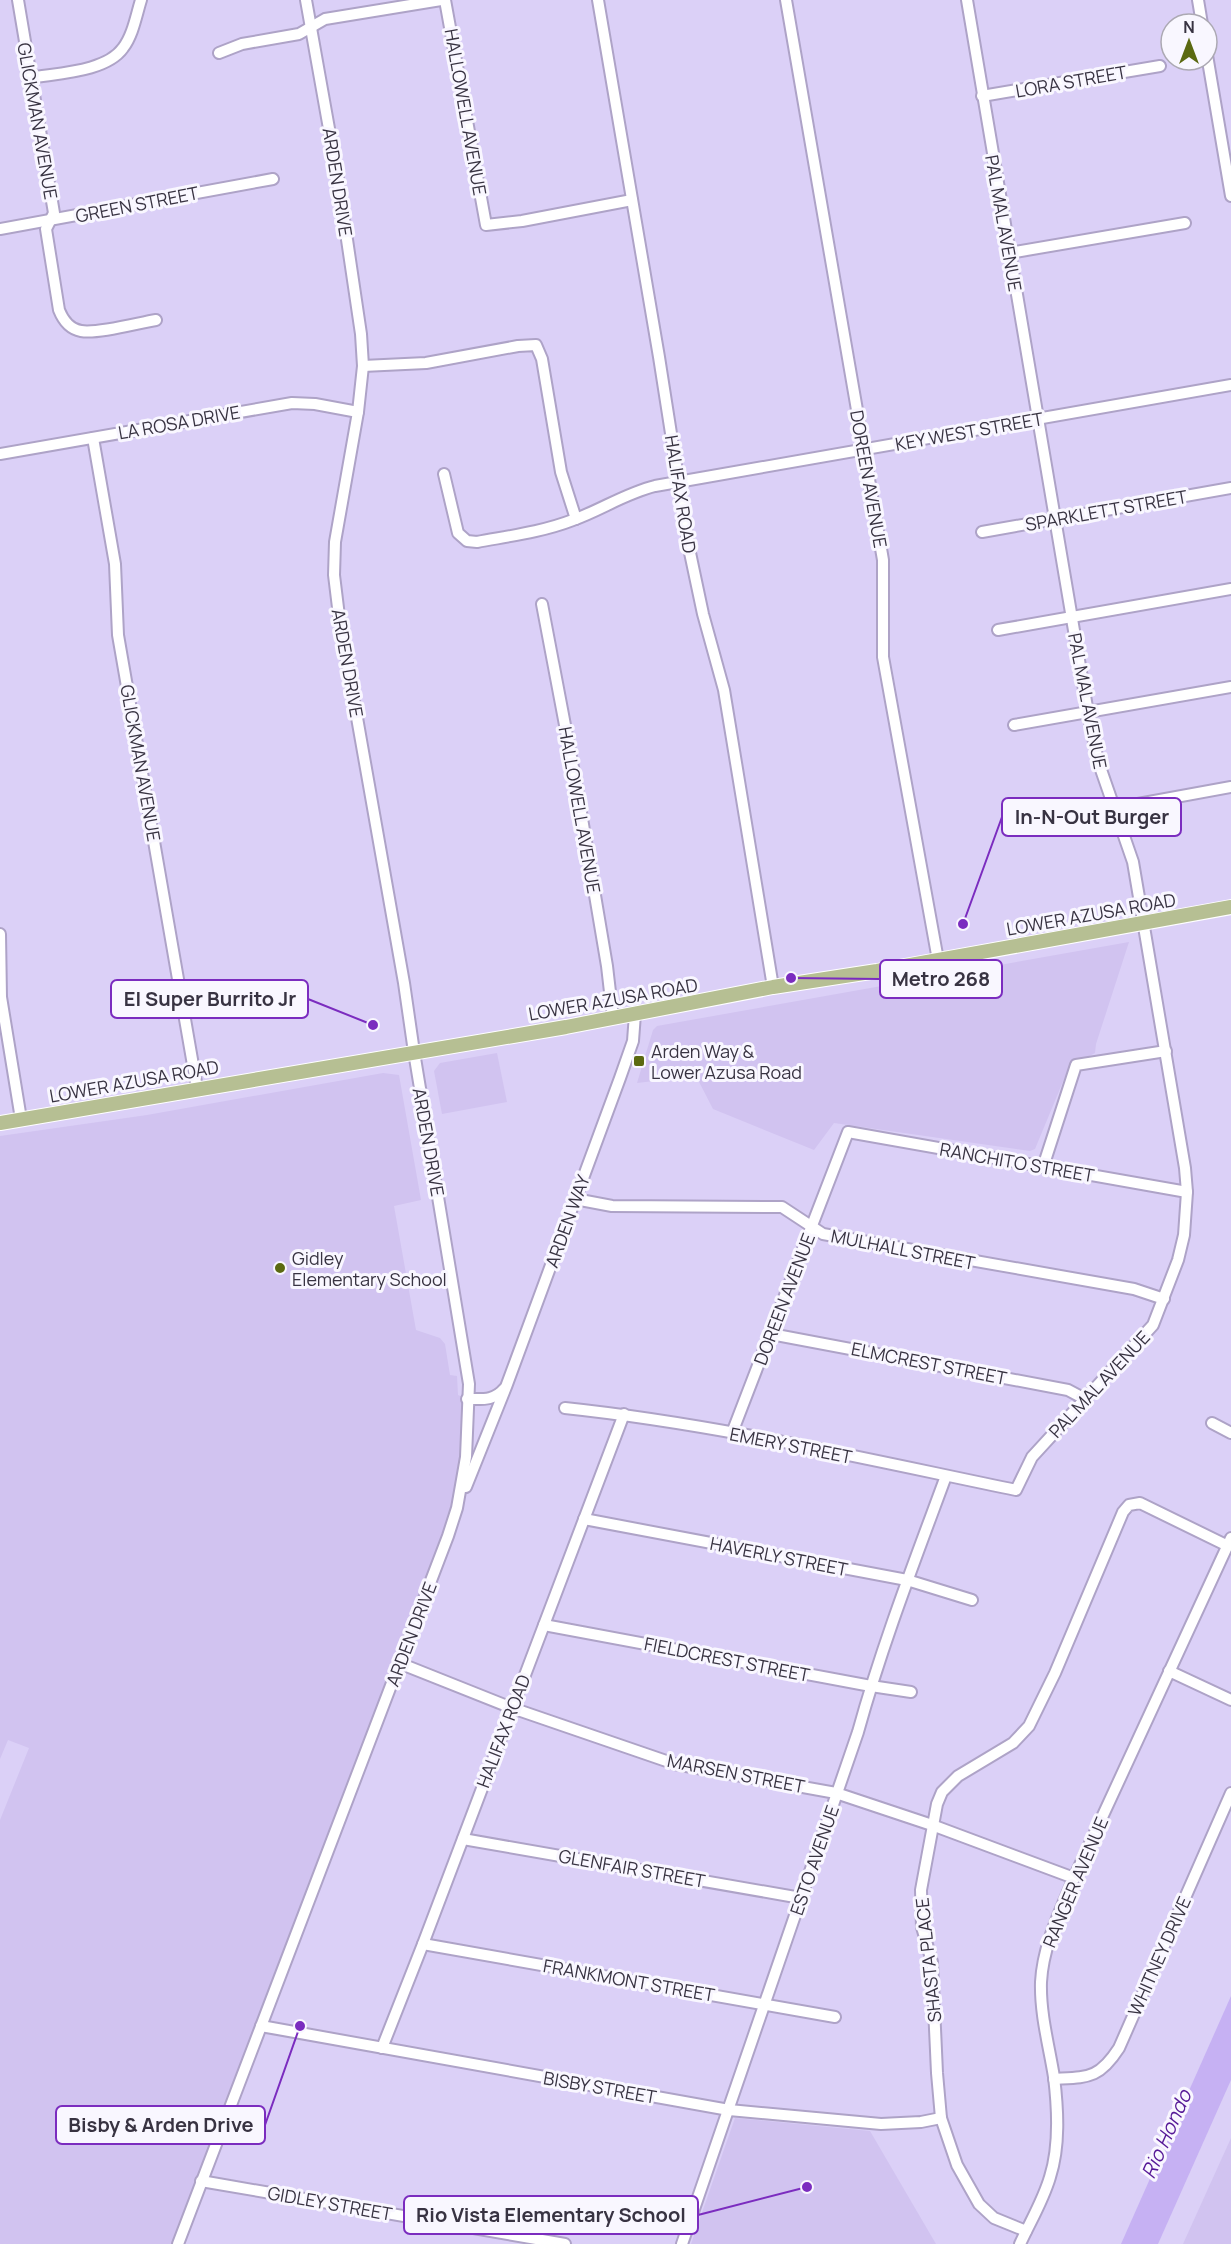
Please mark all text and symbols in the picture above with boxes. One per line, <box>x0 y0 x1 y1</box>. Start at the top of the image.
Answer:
north arrow <box>1159 12 1219 72</box>
text: N <box>1183 16 1195 38</box>
street label: HALLOWELL AVENUE <box>440 27 492 197</box>
street label: GLICKMAN AVENUE <box>12 41 64 201</box>
street label: LORA STREET <box>1013 59 1129 103</box>
street label: ARDEN DRIVE <box>318 126 358 238</box>
street label: PAL MAL AVENUE <box>980 153 1028 293</box>
street label: GREEN STREET <box>73 180 201 228</box>
street label: LA ROSA DRIVE <box>116 399 242 445</box>
street label: KEY WEST STREET <box>893 406 1045 456</box>
street label: DOREEN AVENUE <box>845 408 893 550</box>
street label: HALIFAX ROAD <box>660 433 702 555</box>
street label: SPARKLETT STREET <box>1023 484 1189 536</box>
street label: ARDEN DRIVE <box>327 607 369 719</box>
street label: PAL MAL AVENUE <box>1063 631 1113 771</box>
street label: GLICKMAN AVENUE <box>115 683 167 843</box>
street label: HALLOWELL AVENUE <box>554 725 606 895</box>
callout: In-N-Out Burger <box>1002 798 1181 836</box>
text: In-N-Out Burger <box>1015 803 1169 830</box>
street label: LOWER AZUSA ROAD <box>1004 887 1178 941</box>
callout: Metro 268 <box>880 960 1002 998</box>
text: Metro 268 <box>892 965 990 992</box>
street label: LOWER AZUSA ROAD <box>526 972 700 1026</box>
callout: El Super Burrito Jr <box>111 980 308 1018</box>
text: El Super Burrito Jr <box>124 985 296 1012</box>
place label: Arden Way & Lower Azusa Road <box>651 1039 802 1084</box>
street label: LOWER AZUSA ROAD <box>47 1054 221 1108</box>
marker: Arden Way & Lower Azusa Road <box>632 1054 646 1068</box>
street label: ARDEN DRIVE <box>408 1086 450 1198</box>
street label: RANCHITO STREET <box>938 1137 1096 1187</box>
street label: ARDEN WAY <box>539 1170 595 1271</box>
street label: MULHALL STREET <box>829 1223 977 1275</box>
street label: DOREEN AVENUE <box>748 1230 820 1368</box>
place label: Gidley Elementary School <box>292 1246 447 1291</box>
marker: Gidley Elementary School <box>273 1261 287 1275</box>
street label: PAL MAL AVENUE <box>1043 1325 1155 1443</box>
street label: ELMCREST STREET <box>849 1336 1009 1390</box>
street label: EMERY STREET <box>728 1421 854 1469</box>
street label: HAVERLY STREET <box>708 1531 850 1581</box>
street label: ARDEN DRIVE <box>380 1578 442 1690</box>
street label: FIELDCREST STREET <box>642 1631 812 1687</box>
street label: HALIFAX ROAD <box>470 1671 536 1791</box>
street label: MARSEN STREET <box>665 1748 807 1798</box>
street label: ESTO AVENUE <box>784 1802 844 1918</box>
street label: RANGER AVENUE <box>1037 1813 1113 1951</box>
street label: GLENFAIR STREET <box>557 1843 707 1893</box>
street label: WHITNEY DRIVE <box>1122 1892 1196 2020</box>
street label: SHASTA PLACE <box>910 1896 946 2024</box>
street label: FRANKMONT STREET <box>541 1953 717 2007</box>
street label: BISBY STREET <box>542 2065 659 2109</box>
water label: Rio Hondo <box>1135 2084 1198 2182</box>
callout: Bisby & Arden Drive <box>56 2106 265 2144</box>
text: Bisby & Arden Drive <box>68 2111 254 2138</box>
street label: GIDLEY STREET <box>266 2180 394 2226</box>
callout: Rio Vista Elementary School <box>404 2196 698 2234</box>
text: Rio Vista Elementary School <box>416 2201 686 2228</box>

